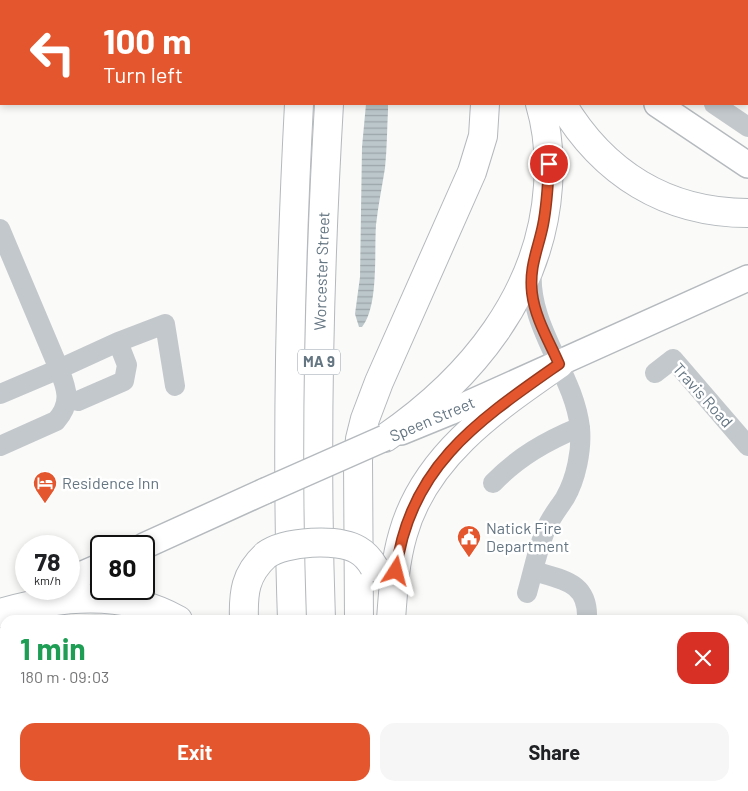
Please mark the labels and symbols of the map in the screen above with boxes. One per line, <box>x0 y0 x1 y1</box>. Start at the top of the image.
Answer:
pin <box>528 143 570 185</box>
street label: Worcester Street <box>310 211 333 331</box>
road number: MA 9 <box>298 350 340 374</box>
street label: Travis Road <box>670 359 737 431</box>
street label: Speen Street <box>386 392 477 445</box>
hotel icon: Residence Inn <box>32 470 58 504</box>
place label: Residence Inn <box>62 473 159 492</box>
place label: Natick Fire Department <box>486 518 569 555</box>
public building icon: Natick Fire Department <box>456 524 482 558</box>
speed limit sign: 80 <box>90 535 155 600</box>
position arrow <box>369 544 421 596</box>

